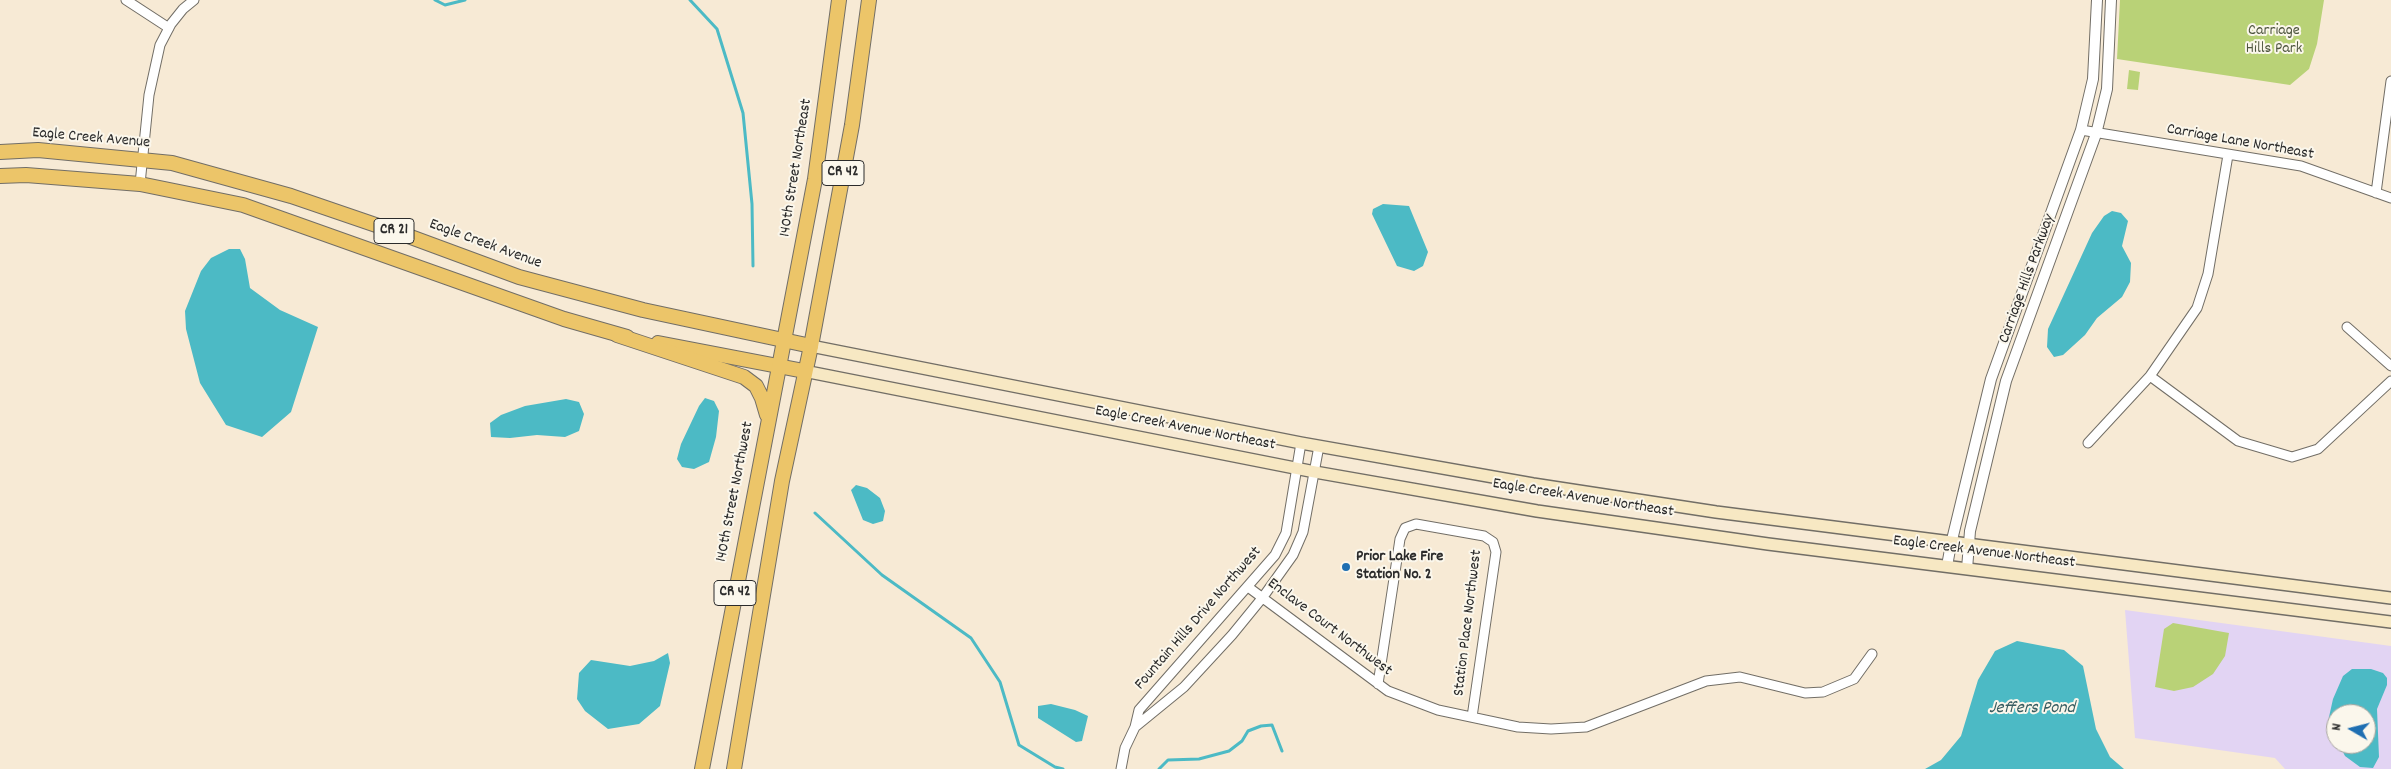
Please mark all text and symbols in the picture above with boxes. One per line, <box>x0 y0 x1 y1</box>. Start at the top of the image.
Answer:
park label: Carriage Hills Park <box>2246 22 2302 60</box>
street label: 140th Street Northeast <box>777 98 817 238</box>
street label: Carriage Lane Northeast <box>2165 121 2315 165</box>
street label: Eagle Creek Avenue <box>31 124 151 154</box>
road number: CR 42 <box>822 160 864 186</box>
street label: Carriage Hills Parkway <box>1996 212 2060 346</box>
street label: Eagle Creek Avenue <box>426 216 544 274</box>
road number: CR 21 <box>374 218 414 244</box>
street label: Eagle Creek Avenue Northeast <box>1093 402 1277 456</box>
street label: 140th Street Northwest <box>713 420 759 564</box>
street label: Eagle Creek Avenue Northeast <box>1491 475 1675 523</box>
street label: Eagle Creek Avenue Northeast <box>1892 532 2076 574</box>
street label: Fountain Hills Drive Northwest <box>1131 543 1267 695</box>
place label: Prior Lake Fire Station No. 2 <box>1356 548 1443 586</box>
street label: Station Place Northwest <box>1450 549 1488 697</box>
marker: Prior Lake Fire Station No. 2 <box>1340 561 1352 573</box>
street label: Enclave Court Northwest <box>1263 575 1395 681</box>
road number: CR 42 <box>714 580 756 606</box>
water label: Jeffers Pond <box>1989 699 2075 721</box>
north arrow <box>2326 704 2376 754</box>
text: N <box>2327 722 2348 732</box>

